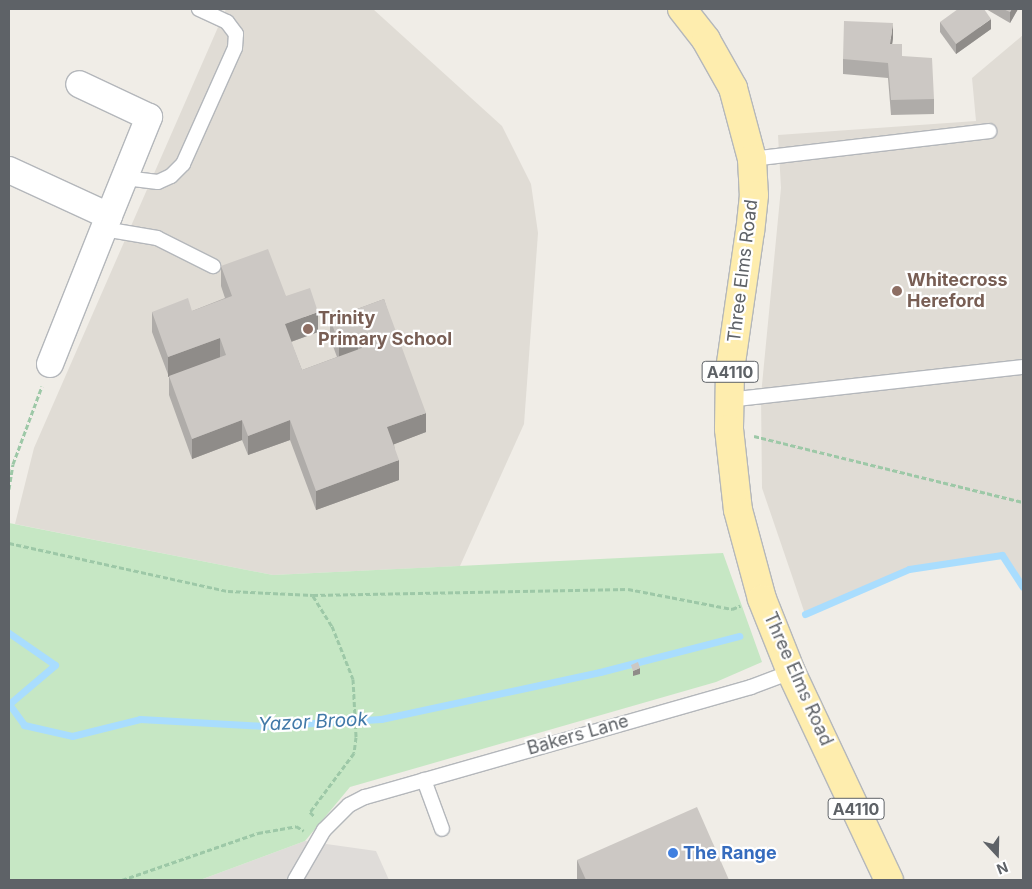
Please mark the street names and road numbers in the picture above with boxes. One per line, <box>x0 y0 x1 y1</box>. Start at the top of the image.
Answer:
street label: Three Elms Road <box>724 198 762 344</box>
road number: A4110 <box>701 358 759 386</box>
street label: Three Elms Road <box>759 609 837 749</box>
street label: Bakers Lane <box>525 710 631 760</box>
road number: A4110 <box>827 796 885 822</box>

